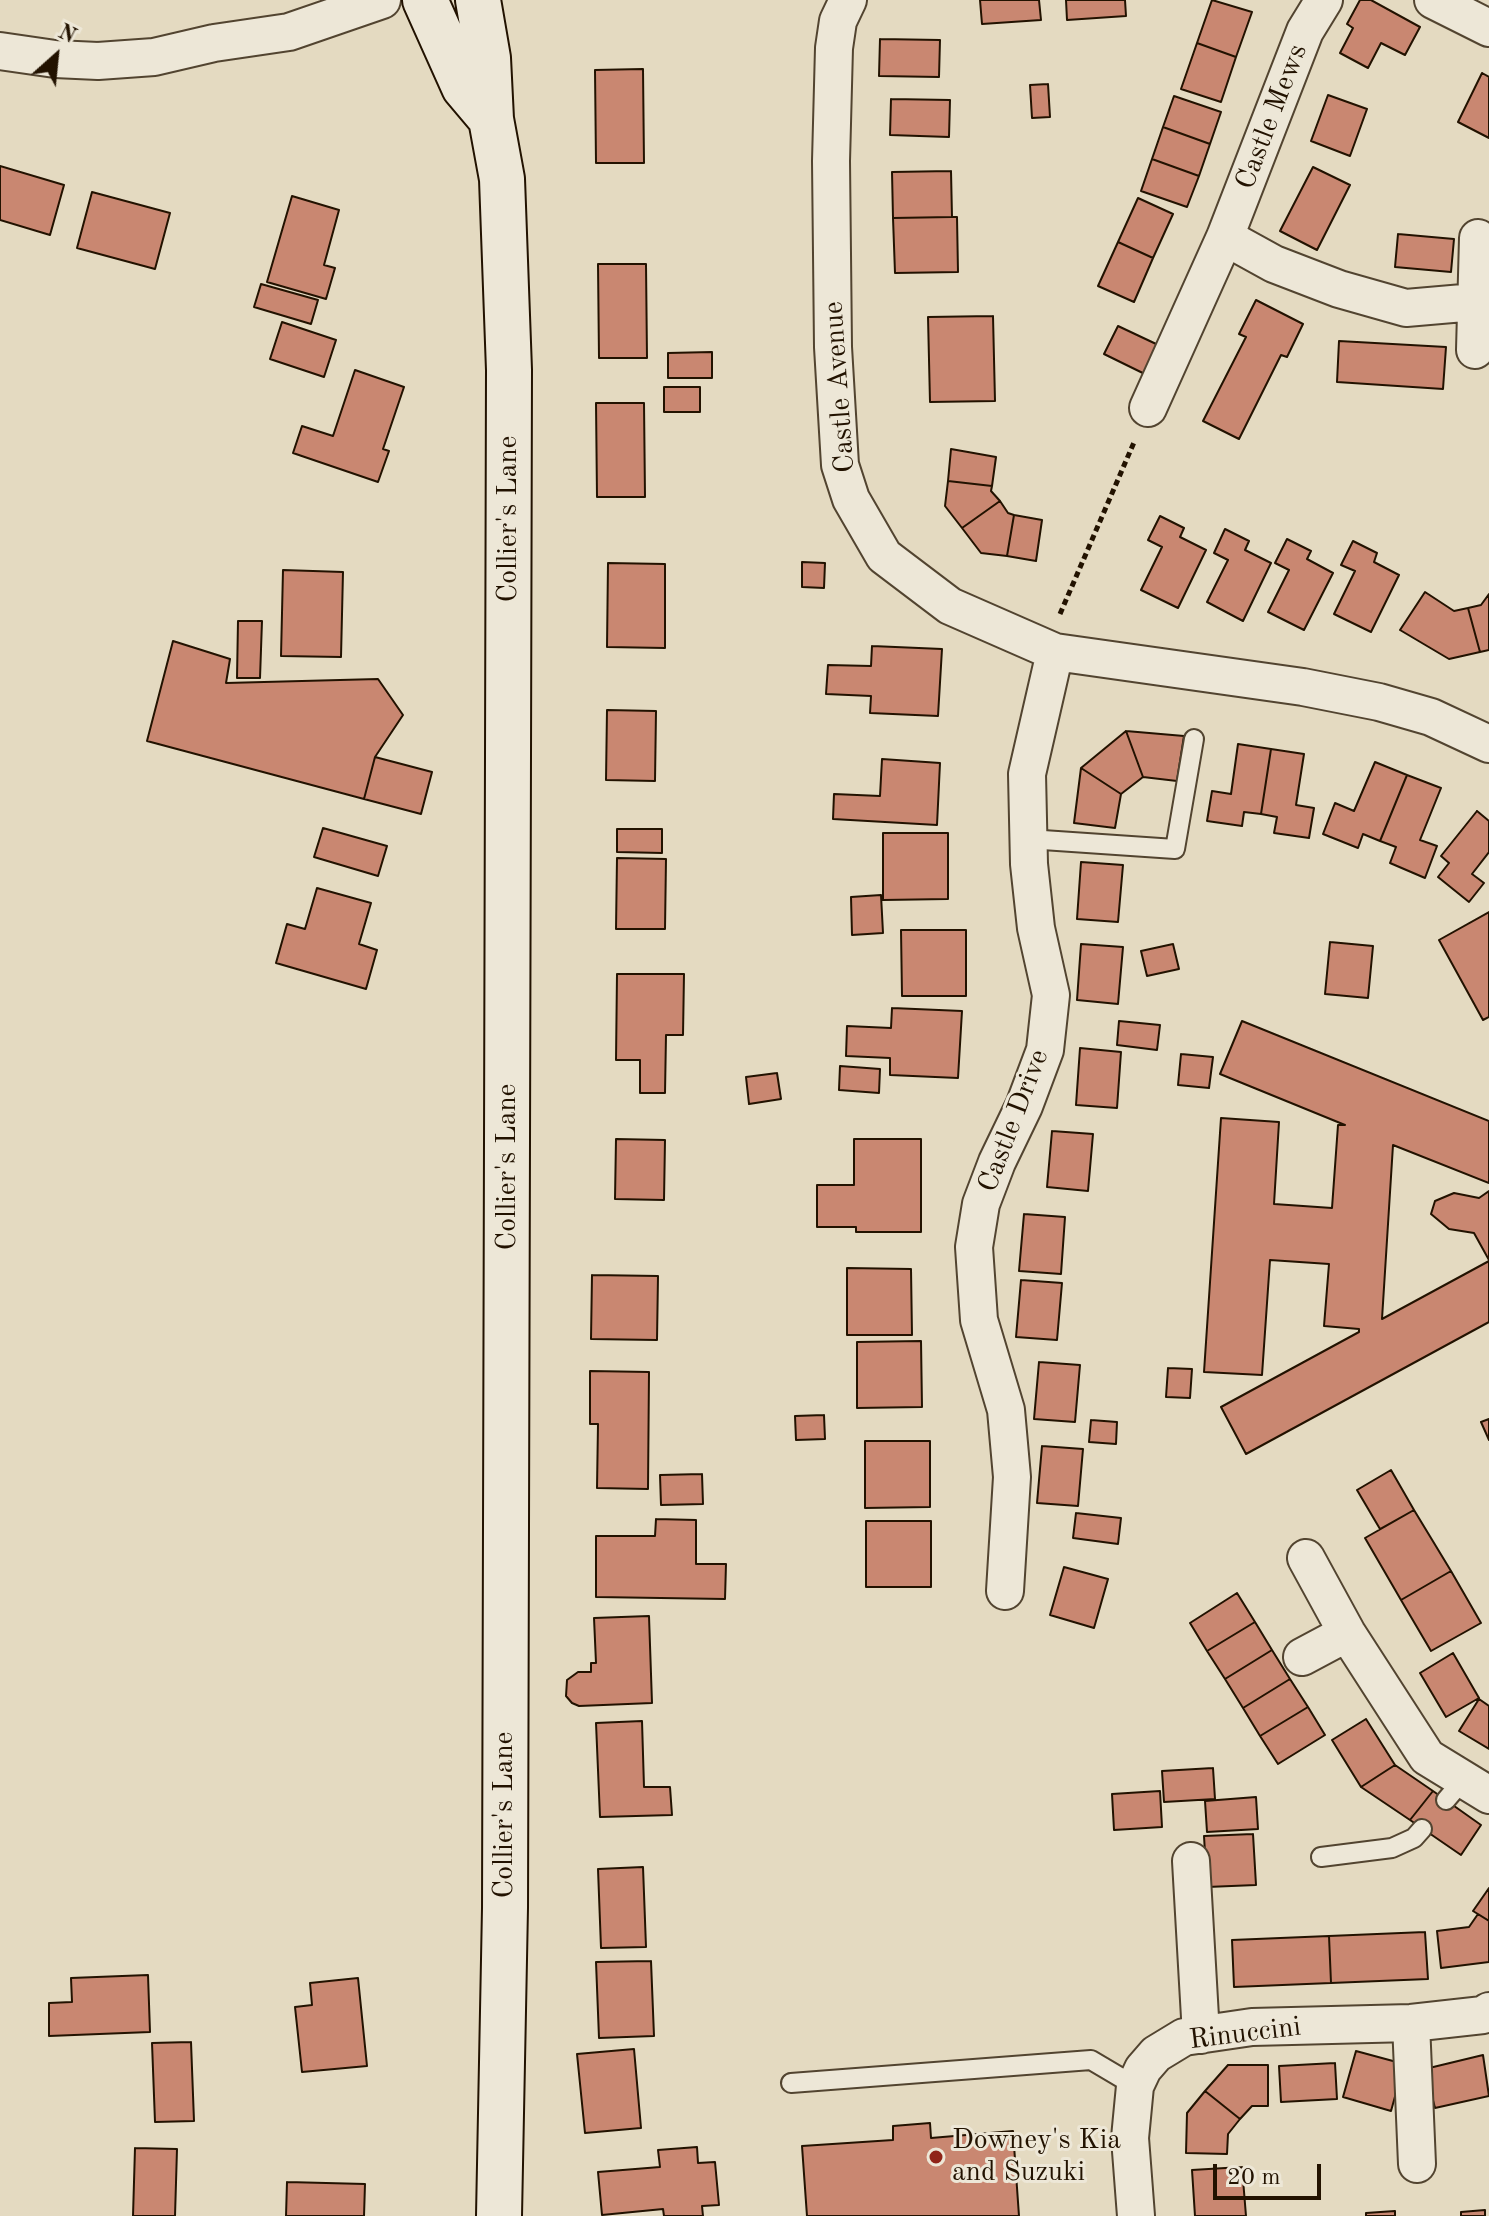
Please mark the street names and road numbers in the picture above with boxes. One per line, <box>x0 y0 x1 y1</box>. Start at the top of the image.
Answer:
street label: Castle Mews <box>1229 40 1315 194</box>
street label: Castle Avenue <box>817 300 863 474</box>
street label: Collier's Lane <box>492 436 526 602</box>
street label: Castle Drive <box>971 1045 1057 1197</box>
street label: Collier's Lane <box>491 1084 525 1250</box>
street label: Collier's Lane <box>488 1732 522 1898</box>
street label: Rinuccini <box>1187 2010 1303 2058</box>

